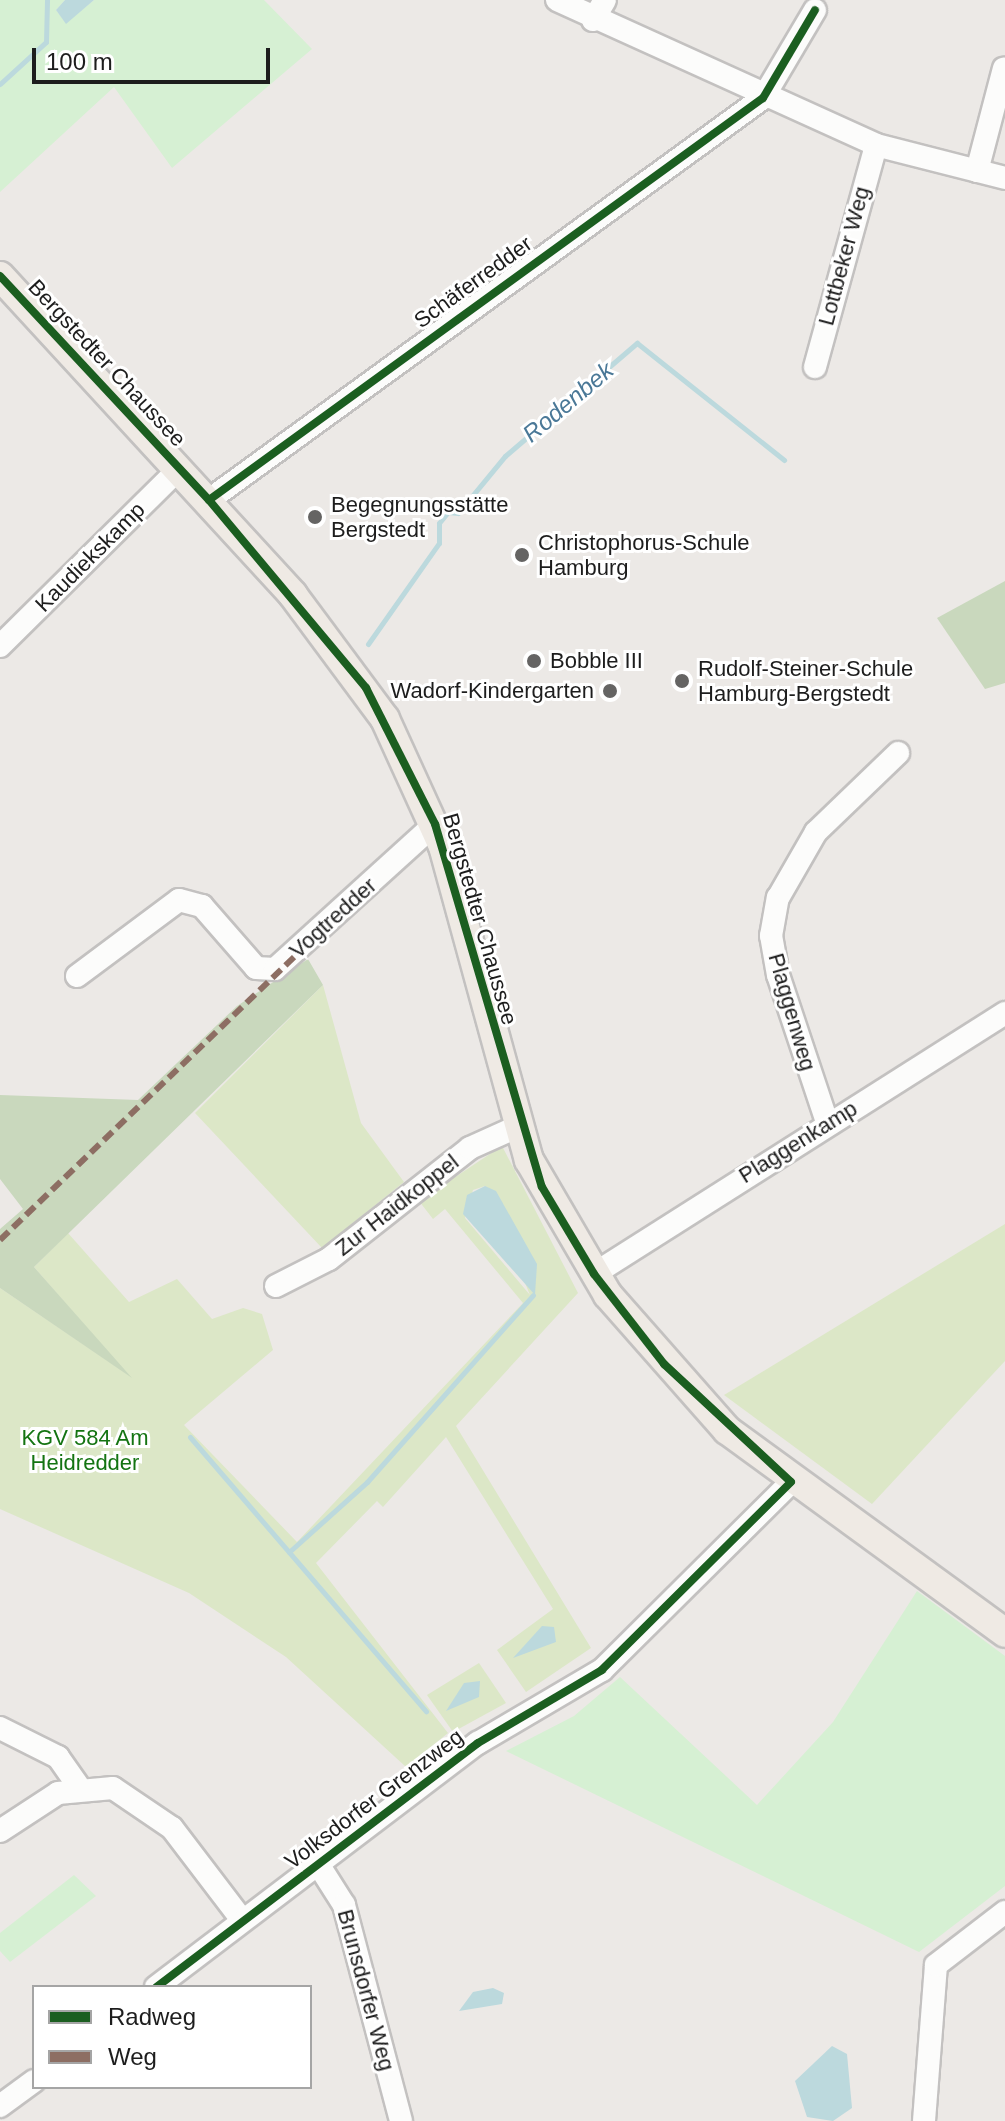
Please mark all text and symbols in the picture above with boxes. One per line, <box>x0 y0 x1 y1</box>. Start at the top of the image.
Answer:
scale bar <box>36 32 274 82</box>
text: 100 m <box>46 48 113 75</box>
street label: Lottbeker Weg <box>813 184 875 328</box>
street label: Schäferredder <box>409 230 537 334</box>
street label: Bergstedter Chaussee <box>23 274 191 452</box>
water label: Rodenbek <box>517 356 619 448</box>
place label: Begegnungsstätte Bergstedt <box>331 491 508 542</box>
street label: Kaudiekskamp <box>30 497 150 617</box>
marker: Begegnungsstätte Bergstedt <box>306 508 324 526</box>
place label: Christophorus-Schule Hamburg <box>538 529 750 580</box>
marker: Christophorus-Schule Hamburg <box>513 546 531 564</box>
place label: Bobble III <box>550 648 643 674</box>
marker: Bobble III <box>525 652 543 670</box>
place label: Rudolf-Steiner-Schule Hamburg-Bergstedt <box>698 655 913 706</box>
marker: Rudolf-Steiner-Schule Hamburg-Bergstedt <box>673 672 691 690</box>
place label: Wadorf-Kindergarten <box>391 678 594 704</box>
marker: Wadorf-Kindergarten <box>601 682 619 700</box>
street label: Bergstedter Chaussee <box>437 810 523 1028</box>
street label: Vogtredder <box>284 872 382 964</box>
street label: Plaggenweg <box>763 950 821 1074</box>
street label: Plaggenkamp <box>734 1095 862 1189</box>
street label: Zur Haidkoppel <box>330 1149 464 1261</box>
park label: KGV 584 Am Heidredder <box>21 1424 149 1476</box>
street label: Volksdorfer Grenzweg <box>280 1723 468 1875</box>
street label: Brunsdorfer Weg <box>332 1906 400 2074</box>
legend <box>32 1985 312 2089</box>
text: Radweg <box>108 2003 196 2030</box>
text: Weg <box>108 2043 157 2070</box>

